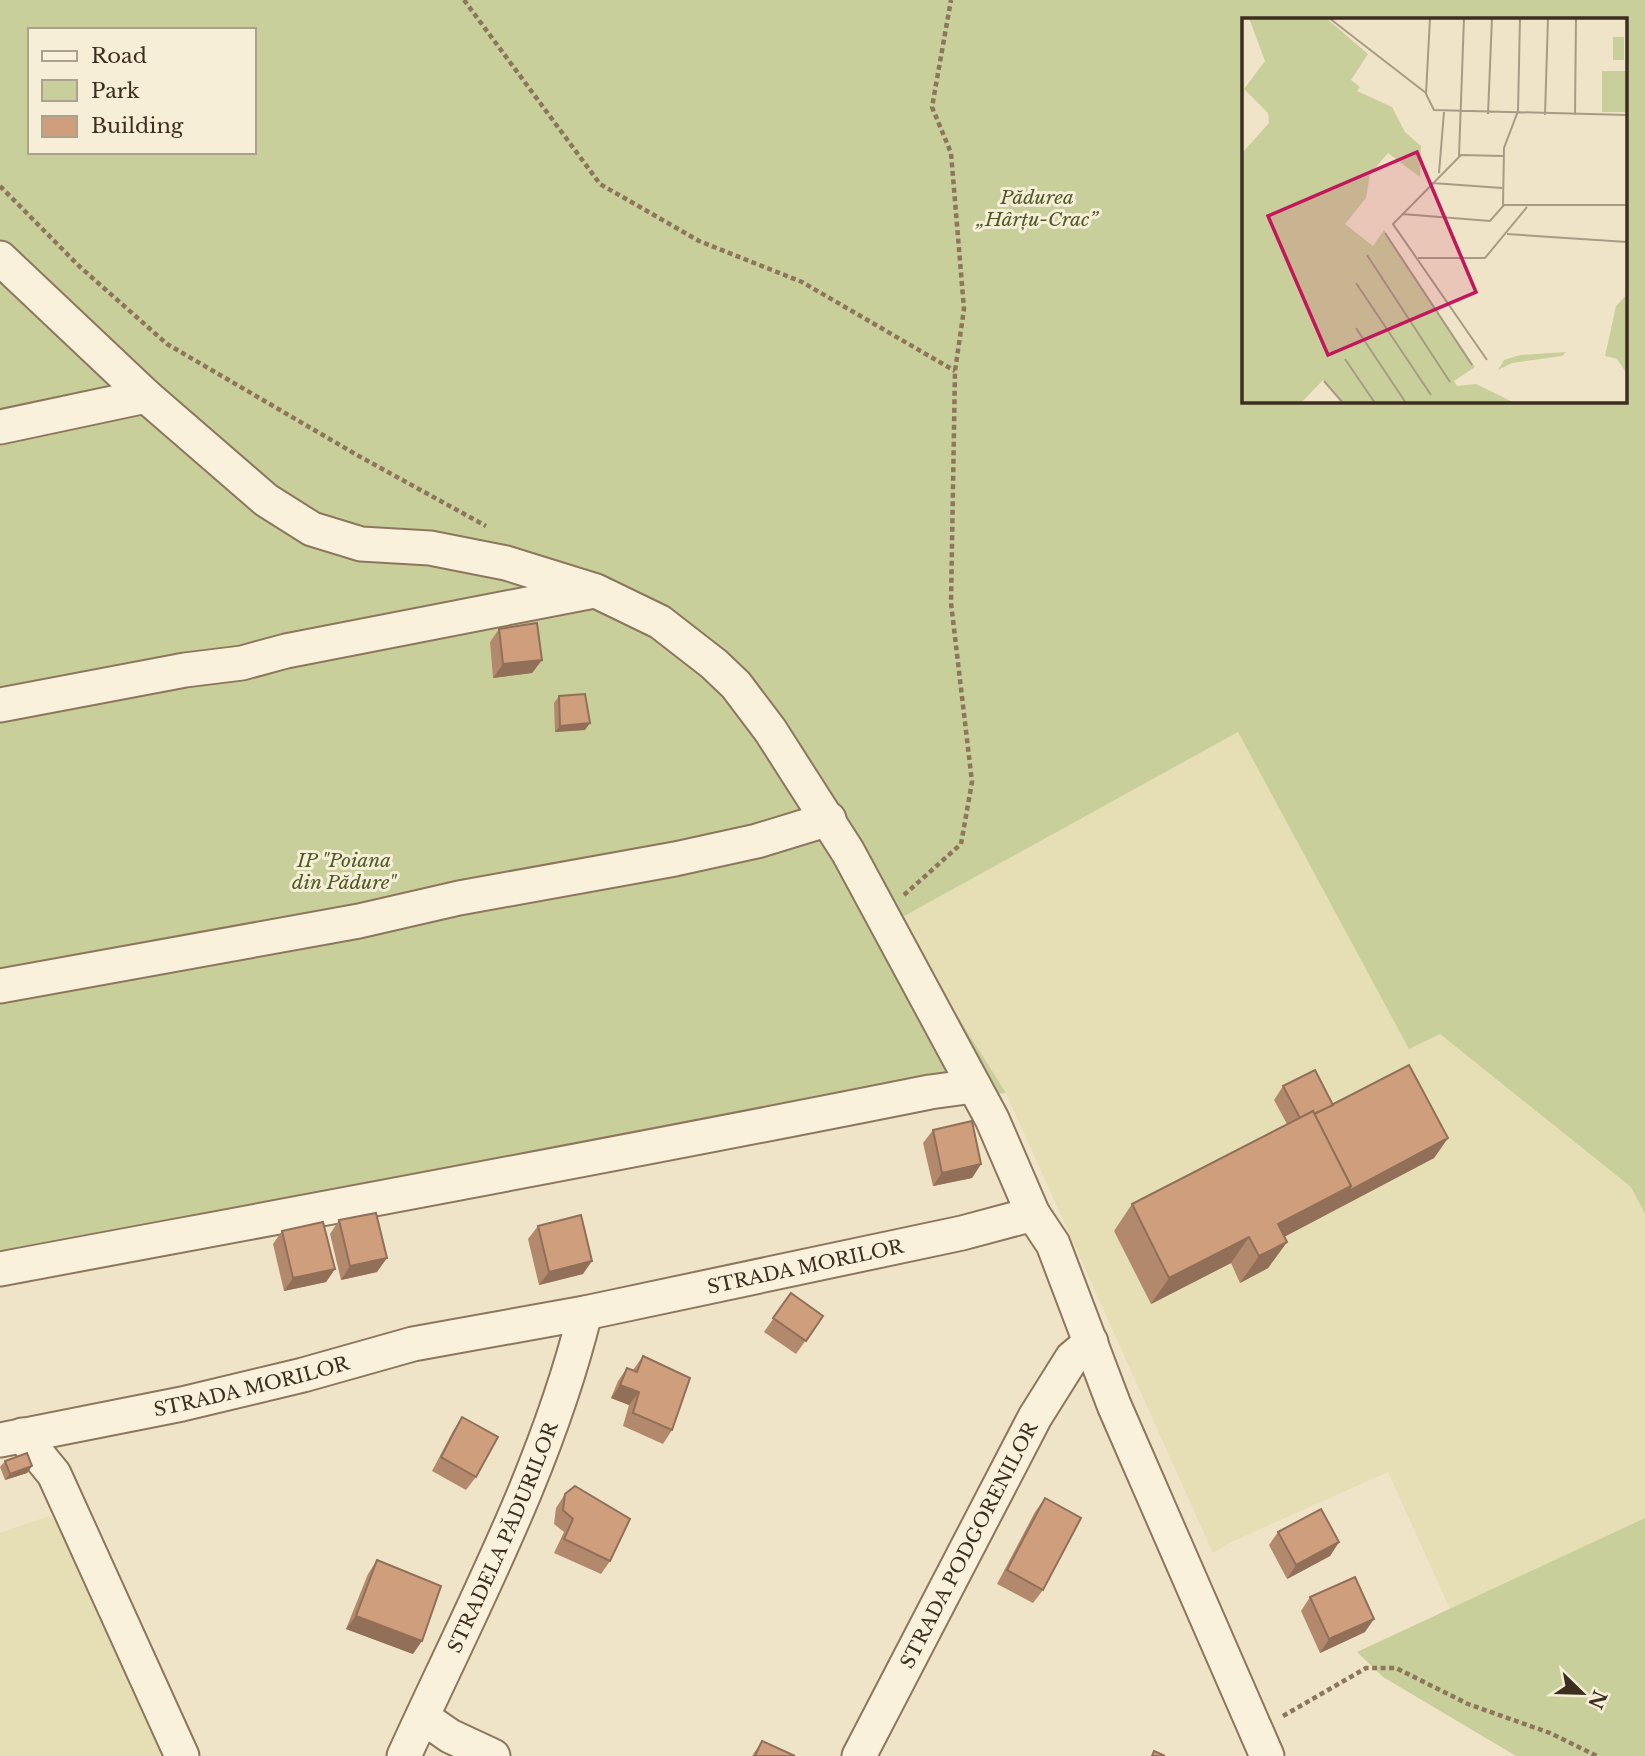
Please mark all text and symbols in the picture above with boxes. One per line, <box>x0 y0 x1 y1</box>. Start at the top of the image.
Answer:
inset map <box>1242 18 1628 402</box>
legend <box>28 28 256 154</box>
text: Road <box>91 43 147 69</box>
text: Park <box>91 78 140 104</box>
text: Building <box>91 113 184 139</box>
park label: Pădurea „Hârțu-Crac” <box>974 186 1099 231</box>
park label: IP "Poiana din Pădure" <box>292 849 398 894</box>
street label: STRADA MORILOR <box>705 1234 906 1298</box>
street label: STRADA MORILOR <box>152 1351 352 1421</box>
street label: STRADA PODGORENILOR <box>895 1417 1043 1672</box>
street label: STRADELA PĂDURILOR <box>442 1418 563 1656</box>
north arrow <box>1547 1658 1617 1728</box>
text: N <box>1583 1687 1611 1712</box>

